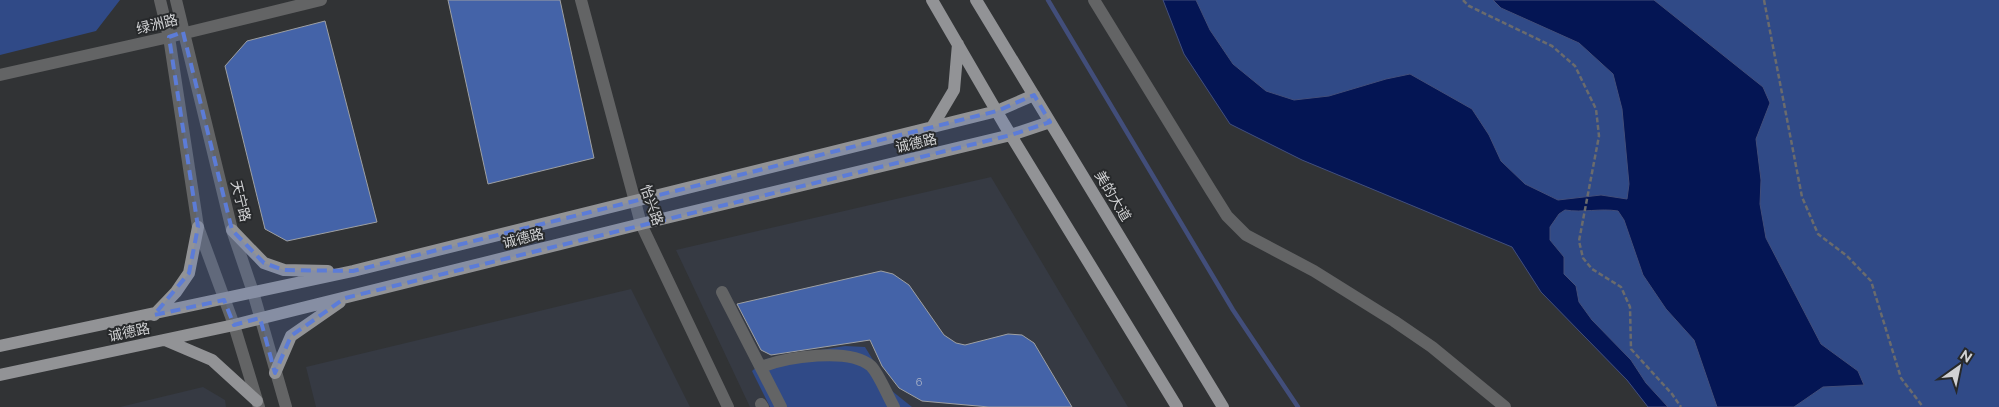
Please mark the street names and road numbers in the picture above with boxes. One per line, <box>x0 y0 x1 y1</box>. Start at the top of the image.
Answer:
street label: 绿洲路 <box>135 11 179 37</box>
street label: 诚德路 <box>894 130 938 156</box>
street label: 美的大道 <box>1092 168 1134 224</box>
street label: 天宁路 <box>228 179 254 223</box>
street label: 怡兴路 <box>638 183 666 227</box>
street label: 诚德路 <box>501 225 545 251</box>
street label: 诚德路 <box>107 320 151 344</box>

